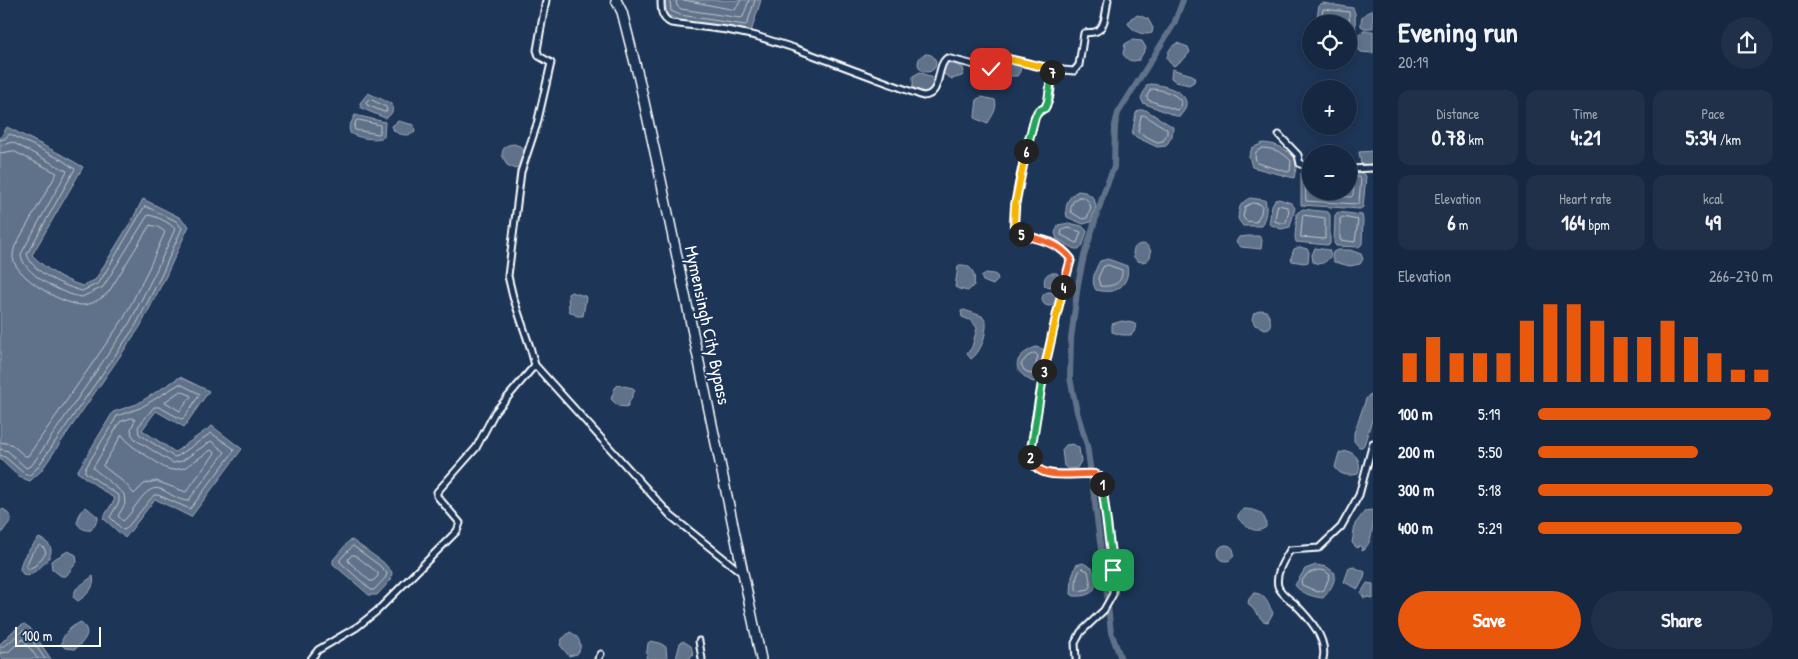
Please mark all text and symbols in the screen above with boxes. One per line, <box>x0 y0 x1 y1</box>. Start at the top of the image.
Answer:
text: Evening run <box>1398 13 1518 51</box>
map controls <box>1302 15 1357 200</box>
button: locate <box>1302 15 1357 70</box>
button: share <box>1721 17 1773 69</box>
pin <box>970 48 1012 90</box>
text: 20:19 <box>1398 51 1428 73</box>
icon: check <box>977 55 1005 83</box>
pin: 7 <box>1040 60 1064 84</box>
text: 7 <box>1049 63 1056 82</box>
button: + <box>1302 80 1357 135</box>
text: Distance <box>1436 104 1479 123</box>
text: Time <box>1573 104 1598 123</box>
text: Pace <box>1702 104 1725 123</box>
text: 0.78 <box>1432 123 1465 152</box>
text: 4:21 <box>1570 123 1601 152</box>
text: 5:34 <box>1685 123 1716 152</box>
text: km <box>1465 130 1484 149</box>
text: /km <box>1716 130 1741 149</box>
pin: 6 <box>1014 138 1038 164</box>
text: 6 <box>1024 142 1029 161</box>
button: − <box>1302 145 1357 200</box>
text: Elevation <box>1435 189 1481 208</box>
text: Heart rate <box>1559 189 1612 208</box>
text: kcal <box>1703 189 1723 208</box>
text: 6 <box>1447 208 1456 237</box>
text: 164 <box>1561 208 1585 237</box>
text: 49 <box>1705 208 1721 237</box>
text: m <box>1456 215 1468 234</box>
text: bpm <box>1585 215 1610 234</box>
pin: 5 <box>1008 222 1034 246</box>
text: 5 <box>1019 225 1024 244</box>
street label: Mymensingh City Bypass <box>679 243 737 407</box>
text: Elevation <box>1398 265 1451 287</box>
text: 266–270 m <box>1709 265 1773 287</box>
pin: 4 <box>1050 274 1076 300</box>
text: 4 <box>1061 278 1066 297</box>
pin: 3 <box>1032 358 1056 384</box>
text: 3 <box>1041 362 1048 381</box>
text: 100 m <box>1398 403 1433 425</box>
text: 5:19 <box>1478 403 1500 425</box>
text: 200 m <box>1398 441 1434 463</box>
text: 5:50 <box>1478 441 1502 463</box>
pin: 2 <box>1018 444 1042 470</box>
text: 2 <box>1027 448 1034 467</box>
pin: 1 <box>1090 472 1114 496</box>
text: 1 <box>1100 475 1105 494</box>
text: 300 m <box>1398 479 1434 501</box>
text: 5:18 <box>1478 479 1501 501</box>
text: 400 m <box>1398 517 1433 539</box>
text: 5:29 <box>1478 517 1502 539</box>
pin <box>1092 549 1134 591</box>
icon: arrive <box>1099 556 1127 584</box>
button: Save <box>1398 591 1581 649</box>
button: Share <box>1591 591 1773 649</box>
scale bar <box>15 624 101 647</box>
text: 100 m <box>22 626 52 645</box>

